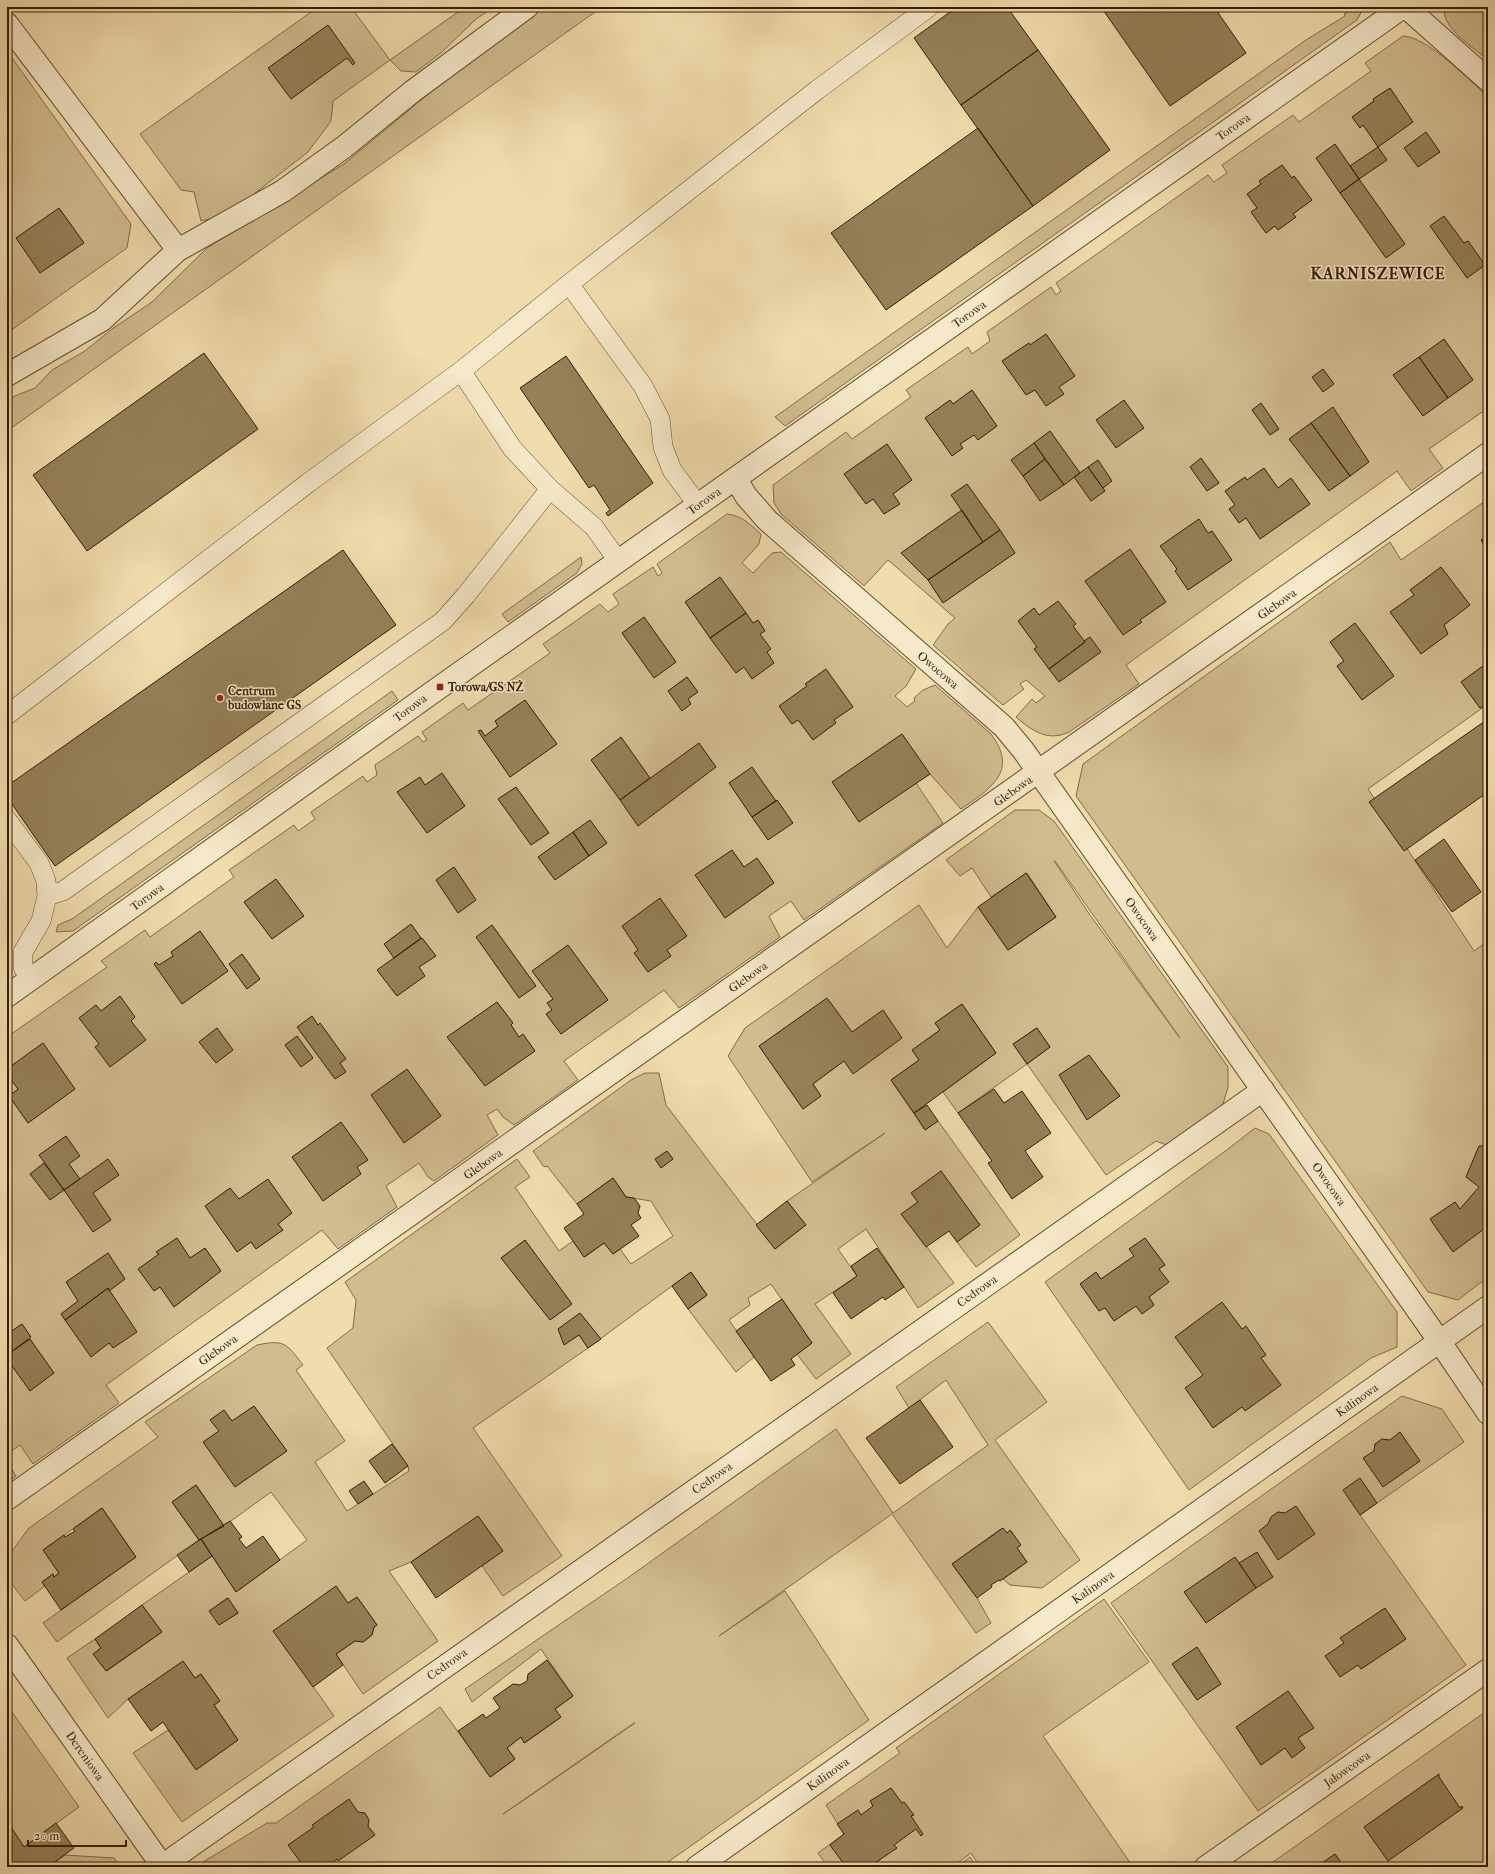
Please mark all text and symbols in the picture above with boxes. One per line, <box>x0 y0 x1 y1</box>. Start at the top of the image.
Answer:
street label: Torowa <box>1213 110 1253 144</box>
district label: KARNISZEWICE <box>1310 264 1446 283</box>
street label: Torowa <box>949 297 989 331</box>
street label: Torowa <box>684 484 724 518</box>
street label: Glebowa <box>1255 585 1299 622</box>
street label: Owocowa <box>915 648 962 692</box>
place label: Torowa/GS NŻ <box>447 679 524 694</box>
marker: Torowa/GS NŻ <box>435 682 445 692</box>
place label: Centrum budowlane GS <box>227 684 301 712</box>
street label: Torowa <box>390 691 430 725</box>
marker: Centrum budowlane GS <box>215 693 225 703</box>
street label: Glebowa <box>991 772 1035 809</box>
street label: Torowa <box>127 880 167 914</box>
street label: Owocowa <box>1122 895 1162 944</box>
street label: Glebowa <box>726 958 770 995</box>
street label: Glebowa <box>461 1145 505 1182</box>
street label: Owocowa <box>1309 1160 1349 1209</box>
street label: Cedrowa <box>954 1272 1000 1310</box>
street label: Glebowa <box>196 1331 240 1368</box>
street label: Kalinowa <box>1333 1380 1381 1420</box>
street label: Cedrowa <box>689 1459 735 1497</box>
street label: Kalinowa <box>1069 1567 1117 1607</box>
street label: Cedrowa <box>424 1645 470 1683</box>
street label: Dereniowa <box>63 1729 107 1784</box>
street label: Jałowcowa <box>1320 1748 1373 1791</box>
street label: Kalinowa <box>804 1754 852 1794</box>
scale bar <box>28 1822 126 1848</box>
text: 20 m <box>34 1829 59 1843</box>

